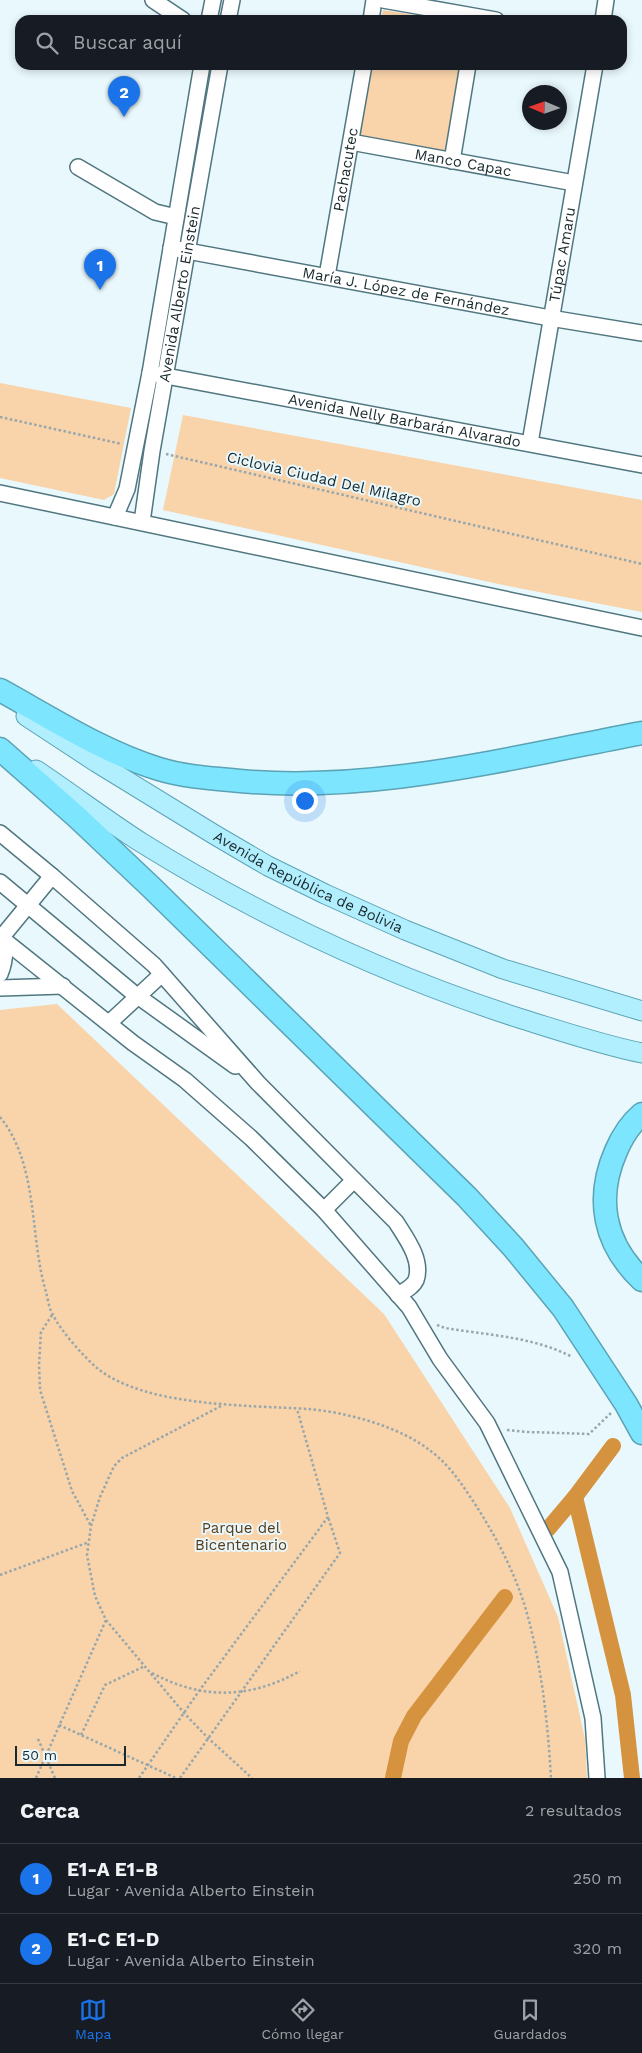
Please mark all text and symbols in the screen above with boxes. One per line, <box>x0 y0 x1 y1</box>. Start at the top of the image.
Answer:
search box <box>15 15 627 70</box>
icon: search <box>33 29 61 57</box>
text: Buscar aquí <box>73 31 182 54</box>
pin: 2 <box>108 76 140 117</box>
north arrow <box>522 85 567 130</box>
street label: Pachacutec <box>329 126 362 213</box>
street label: Manco Capac <box>413 145 513 180</box>
street label: Avenida Alberto Einstein <box>155 204 204 384</box>
street label: Túpac Amaru <box>545 206 579 304</box>
pin: 1 <box>84 249 116 290</box>
street label: María J. López de Fernández <box>301 263 511 319</box>
street label: Avenida Nelly Barbarán Alvarado <box>287 390 522 451</box>
street label: Ciclovia Ciudad Del Milagro <box>225 448 423 510</box>
your location <box>292 788 318 814</box>
street label: Avenida República de Bolivia <box>210 827 406 937</box>
park label: Parque del Bicentenario <box>195 1519 287 1554</box>
scale bar <box>15 1743 126 1766</box>
text: 50 m <box>22 1747 57 1763</box>
text: Cerca <box>20 1798 79 1823</box>
text: 2 resultados <box>525 1801 622 1820</box>
text: E1-A E1-B <box>67 1858 158 1881</box>
text: 1 <box>33 1869 39 1888</box>
text: 250 m <box>573 1869 622 1888</box>
text: Lugar · Avenida Alberto Einstein <box>67 1881 315 1900</box>
text: E1-C E1-D <box>67 1928 159 1951</box>
text: 2 <box>31 1939 41 1958</box>
text: 320 m <box>573 1939 622 1958</box>
text: Lugar · Avenida Alberto Einstein <box>67 1951 315 1970</box>
tab: Mapa <box>75 1996 111 2042</box>
tab: Cómo llegar <box>261 1996 344 2042</box>
tab: Guardados <box>494 1996 567 2042</box>

